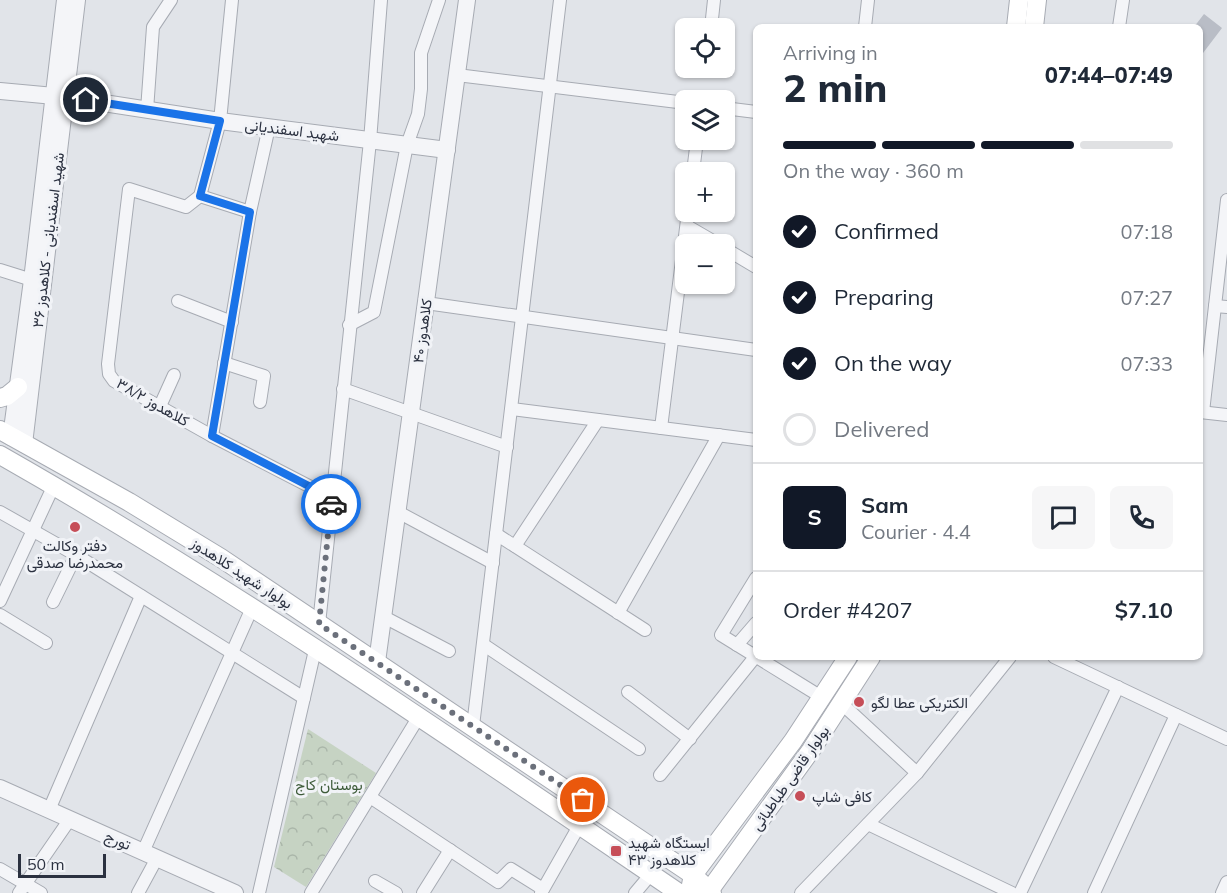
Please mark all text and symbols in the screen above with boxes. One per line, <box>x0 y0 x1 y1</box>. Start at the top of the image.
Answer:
map controls <box>675 18 735 294</box>
button: locate <box>675 18 735 78</box>
text: Arriving in <box>783 40 878 65</box>
text: 07:44–07:49 <box>1045 61 1173 89</box>
text: 2 min <box>783 63 888 112</box>
pin <box>60 74 111 125</box>
icon: home <box>69 83 102 116</box>
button: layers <box>675 90 735 150</box>
street label: شهید اسفندیانی <box>244 115 340 146</box>
street label: شهید اسفندیانی - کلاهدوز ۳۶ <box>28 151 69 329</box>
text: On the way · 360 m <box>783 158 964 183</box>
button: + <box>675 162 735 222</box>
icon: check <box>783 215 816 248</box>
text: Confirmed <box>834 217 939 245</box>
text: 07:18 <box>1120 219 1173 244</box>
button: − <box>675 234 735 294</box>
icon: check <box>783 281 816 314</box>
text: Preparing <box>834 283 934 311</box>
text: 07:27 <box>1120 285 1173 310</box>
street label: کلاهدوز ۴۰ <box>408 297 436 364</box>
icon: check <box>783 347 816 380</box>
text: On the way <box>834 349 952 377</box>
text: 07:33 <box>1120 351 1173 376</box>
street label: کلاهدوز ۳۸/۲ <box>113 374 193 431</box>
text: Delivered <box>834 415 929 443</box>
courier <box>301 474 361 534</box>
button: chat <box>1032 486 1095 549</box>
button: phone <box>1110 486 1173 549</box>
icon: car <box>315 488 348 521</box>
text: Sam <box>861 491 909 519</box>
text: S <box>807 503 822 531</box>
text: Courier · 4.4 <box>861 519 971 544</box>
marker: دفتر وکالت محمدرضا صدقی <box>68 520 82 534</box>
street label: بولوار شهید کلاهدوز <box>187 533 296 613</box>
place label: دفتر وکالت محمدرضا صدقی <box>27 536 123 573</box>
text: Order #4207 <box>783 596 913 624</box>
text: $7.10 <box>1115 596 1173 624</box>
place label: الکتریکی عطا لگو <box>871 693 968 713</box>
marker: الکتریکی عطا لگو <box>852 695 866 709</box>
street label: بولوار قاضی طباطبائی <box>747 722 834 835</box>
pin <box>557 774 608 825</box>
park label: بوستان کاج <box>295 775 363 796</box>
icon: bag <box>566 783 599 816</box>
place label: کافی شاپ <box>812 787 872 807</box>
marker: کافی شاپ <box>793 789 807 803</box>
street label: تورج <box>101 826 134 856</box>
place label: ایستگاه شهید کلاهدوز ۴۳ <box>628 833 710 869</box>
marker: ایستگاه شهید کلاهدوز ۴۳ <box>609 844 623 858</box>
scale bar <box>18 851 106 878</box>
text: 50 m <box>27 854 64 874</box>

